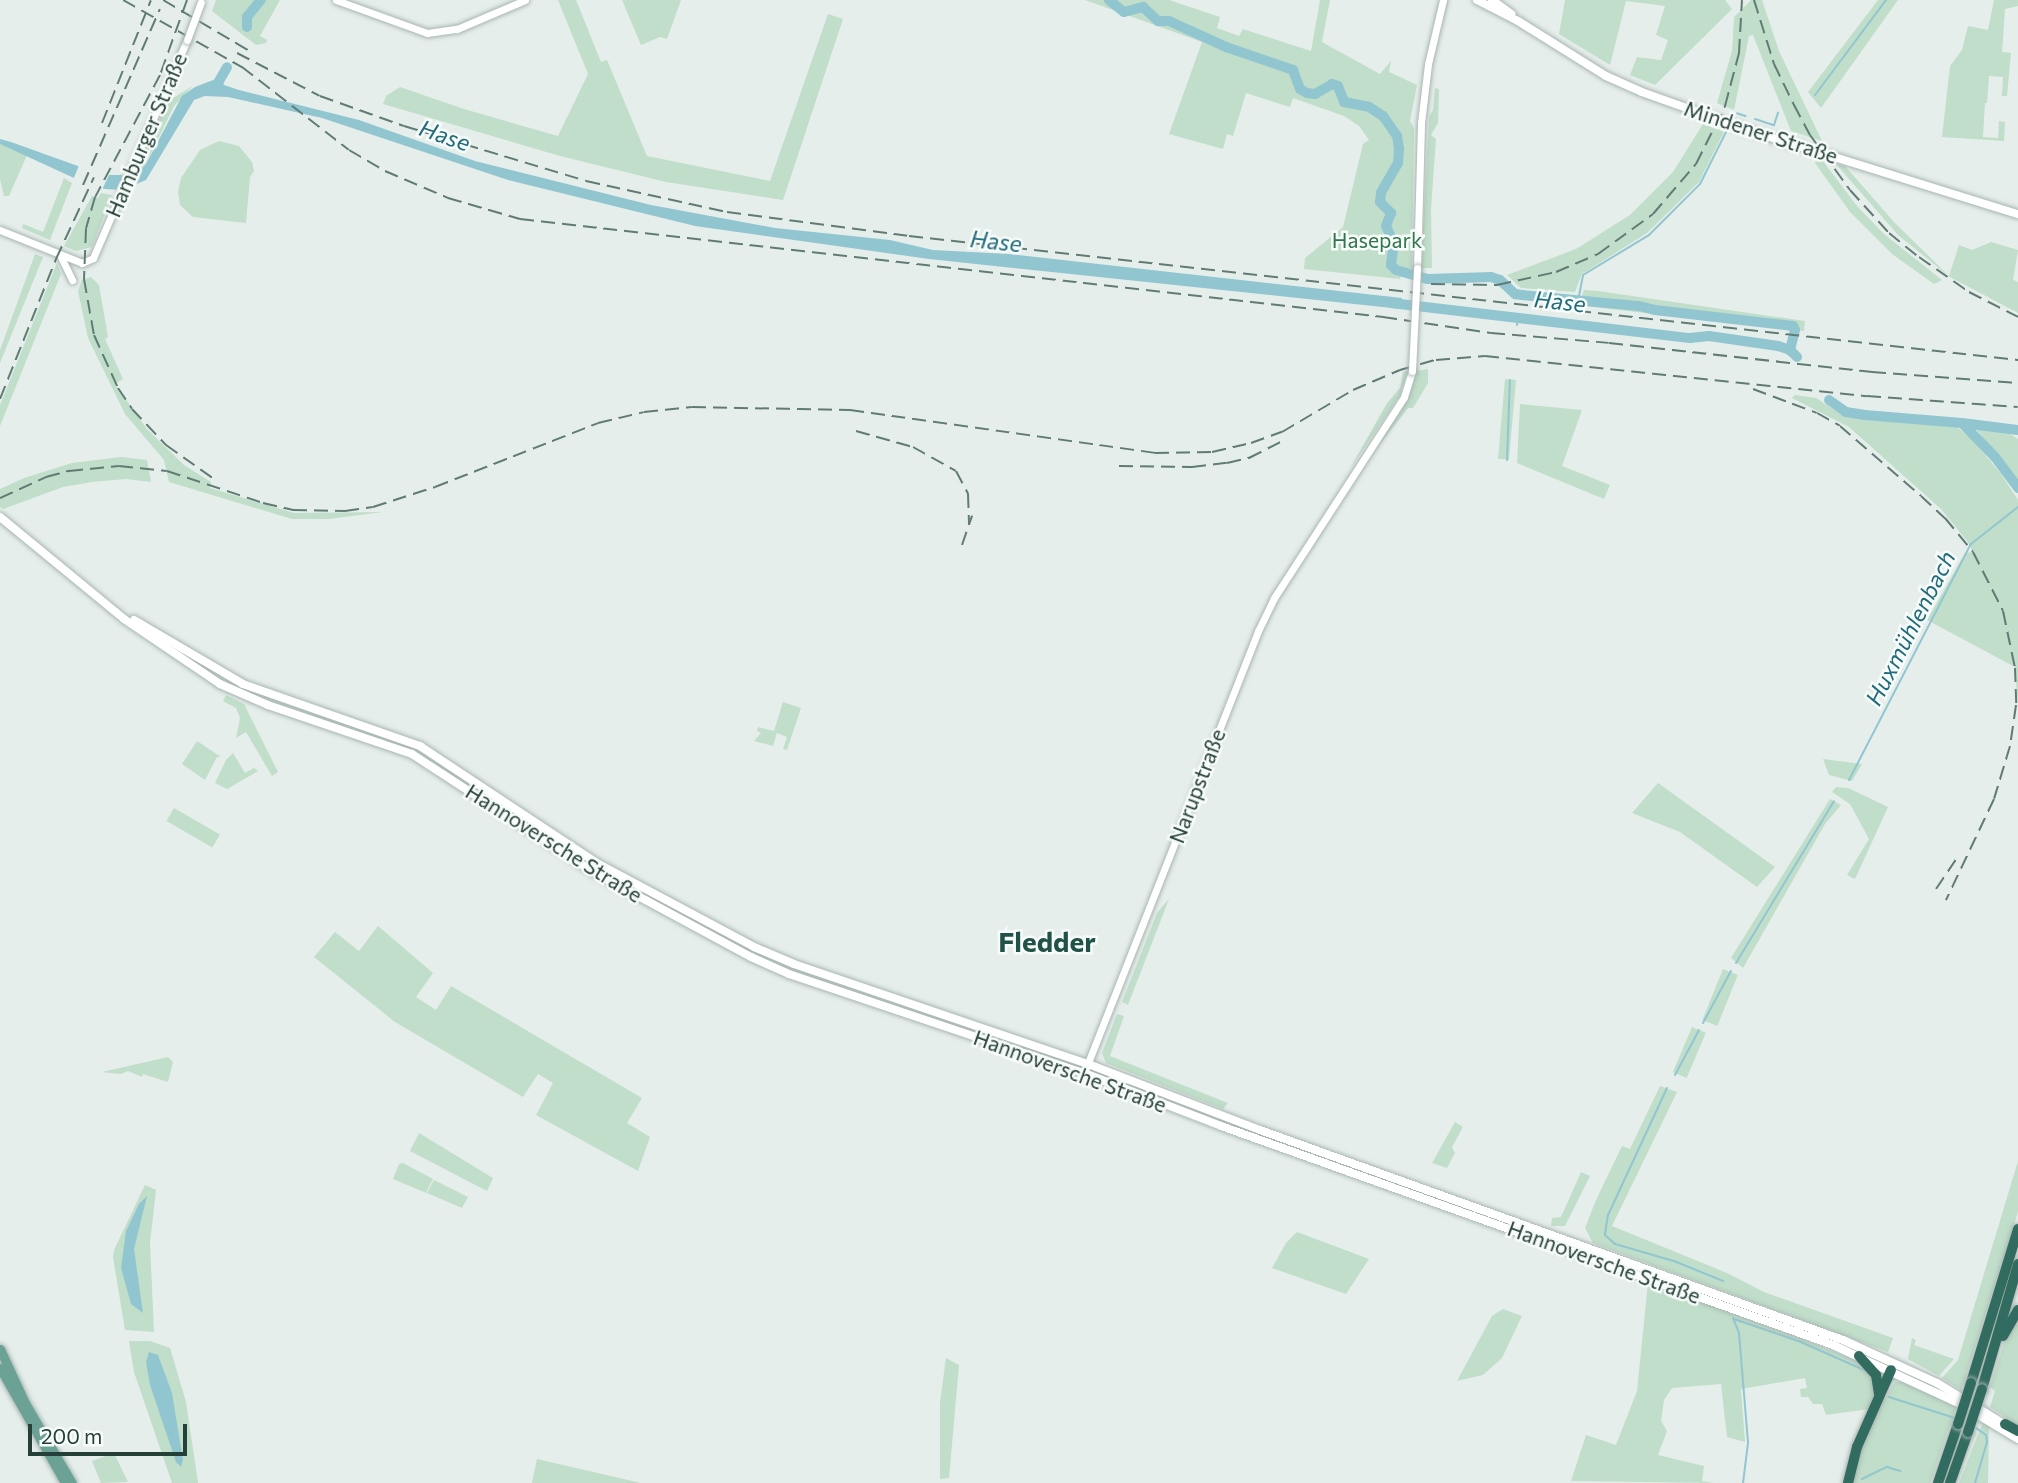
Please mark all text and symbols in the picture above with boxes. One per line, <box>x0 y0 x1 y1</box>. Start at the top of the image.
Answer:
street label: Hamburger Straße <box>100 49 192 221</box>
street label: Mindener Straße <box>1681 95 1841 169</box>
water label: Hase <box>416 114 474 156</box>
water label: Hase <box>969 225 1023 257</box>
park label: Hasepark <box>1332 227 1422 253</box>
water label: Hase <box>1533 285 1587 317</box>
water label: Huxmühlenbach <box>1859 546 1961 710</box>
street label: Narupstraße <box>1164 725 1230 847</box>
street label: Hannoversche Straße <box>461 778 647 908</box>
district label: Fledder <box>998 924 1096 958</box>
street label: Hannoversche Straße <box>970 1024 1170 1118</box>
street label: Hannoversche Straße <box>1504 1215 1704 1309</box>
scale bar <box>32 1410 191 1454</box>
text: 200 m <box>41 1423 102 1448</box>

